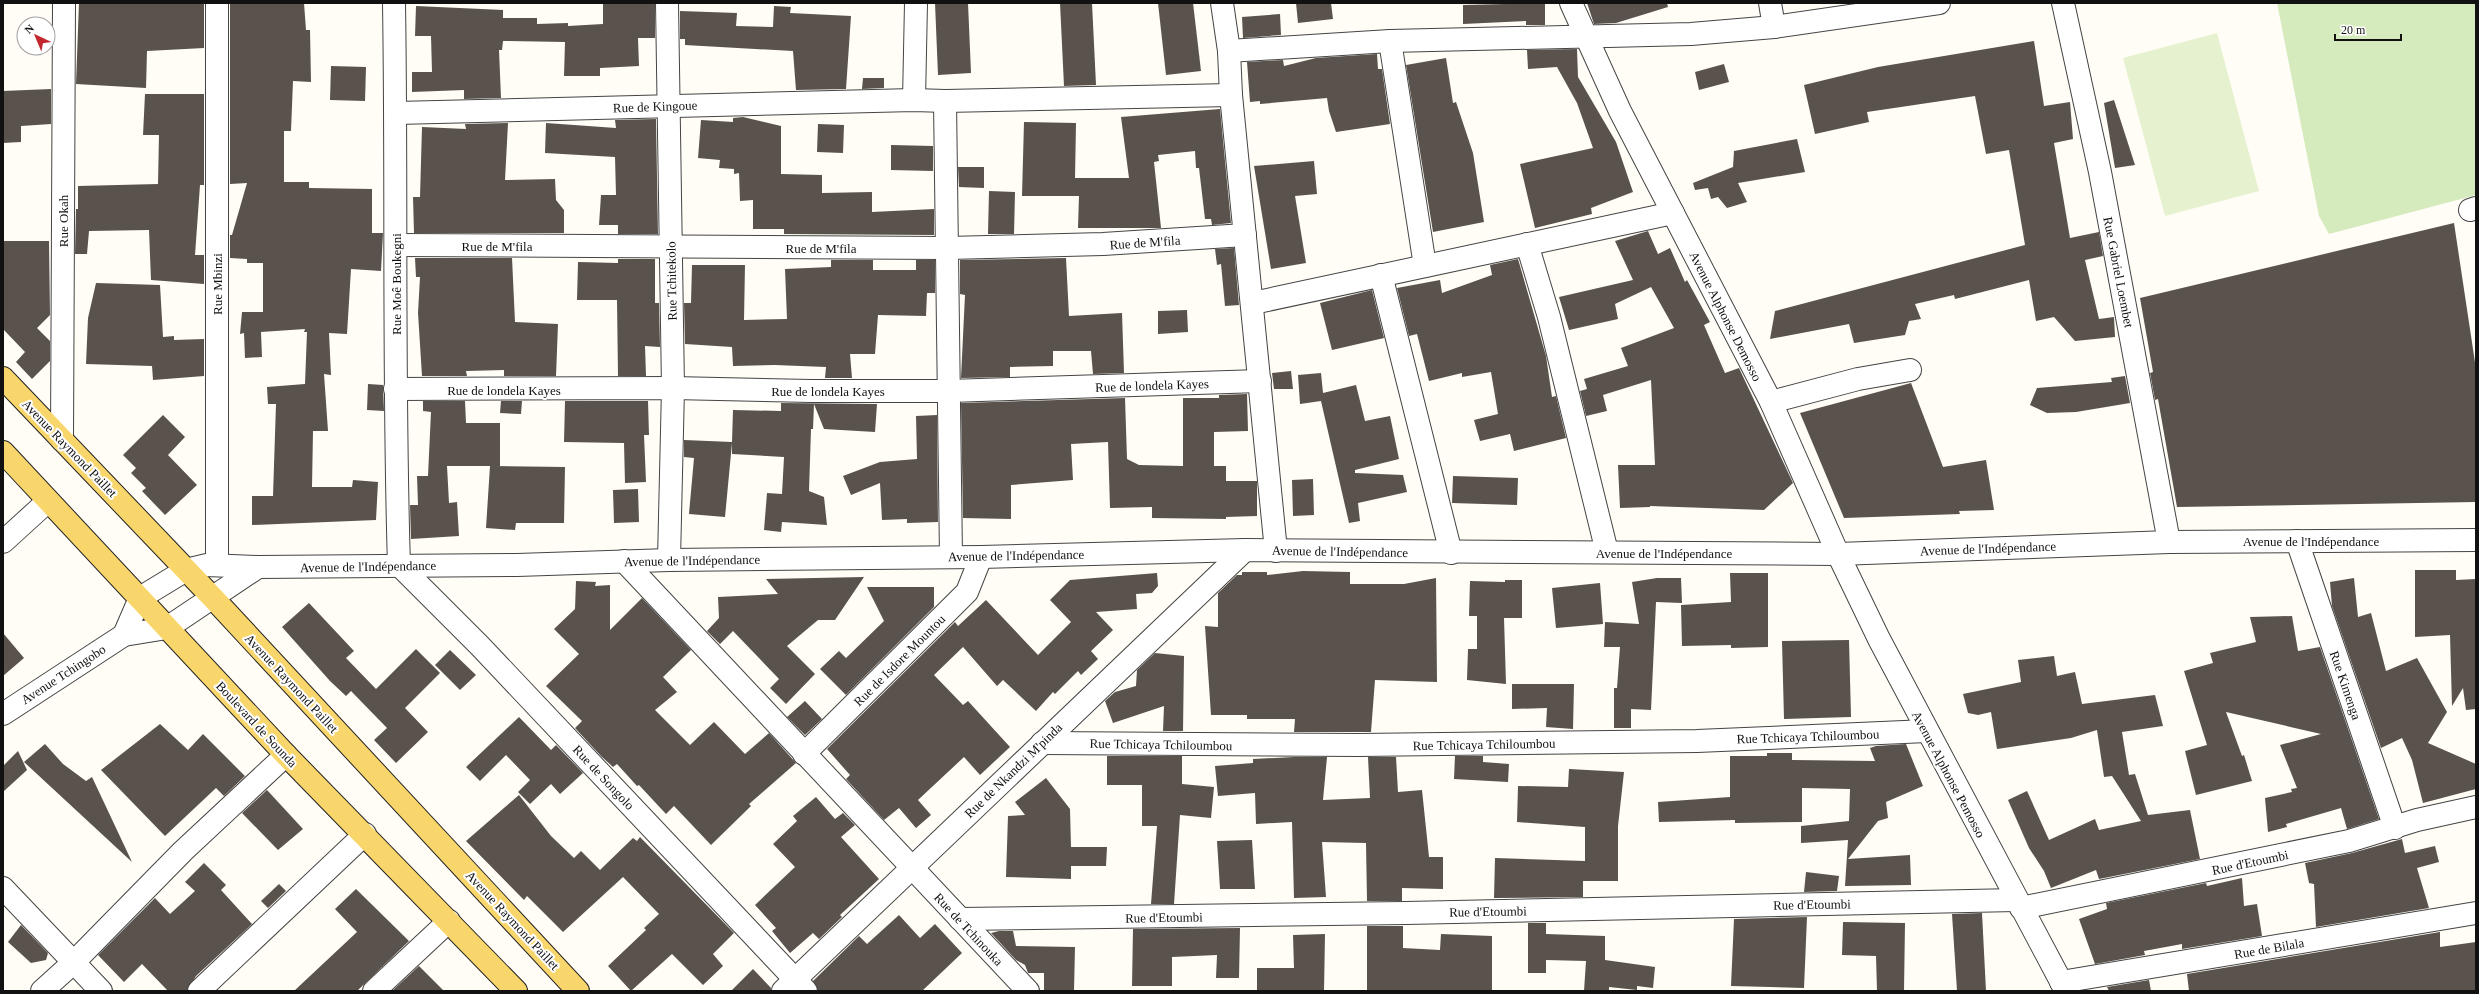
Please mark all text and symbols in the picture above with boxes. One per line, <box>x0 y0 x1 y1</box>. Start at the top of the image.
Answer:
north arrow <box>16 16 56 56</box>
scale bar <box>2335 16 2401 42</box>
text: N <box>22 22 36 36</box>
text: 20 m <box>2341 23 2366 37</box>
street label: Rue de Kingoue <box>613 98 698 115</box>
street label: Rue Okah <box>56 194 71 247</box>
street label: Rue Gabriel Loembet <box>2100 215 2137 329</box>
street label: Rue Moê Boukegni <box>389 233 404 335</box>
street label: Rue de M'fila <box>1109 233 1181 252</box>
street label: Rue de M'fila <box>462 239 533 254</box>
street label: Rue Tchitekolo <box>663 241 680 321</box>
street label: Rue de M'fila <box>786 241 857 256</box>
street label: Avenue Alphonse Demosso <box>1686 249 1765 384</box>
street label: Rue Mbinzi <box>210 253 225 315</box>
street label: Rue de londela Kayes <box>1095 376 1209 395</box>
street label: Rue de londela Kayes <box>447 383 561 398</box>
street label: Rue de londela Kayes <box>771 384 885 399</box>
street label: Avenue Raymond Paillet <box>19 396 120 500</box>
street label: Avenue de l'Indépendance <box>2243 534 2379 549</box>
street label: Avenue de l'Indépendance <box>1920 539 2057 558</box>
street label: Avenue de l'Indépendance <box>1272 543 1409 560</box>
street label: Avenue de l'Indépendance <box>1596 546 1732 561</box>
street label: Avenue de l'Indépendance <box>948 547 1085 564</box>
street label: Avenue de l'Indépendance <box>624 552 761 569</box>
street label: Avenue de l'Indépendance <box>300 558 437 575</box>
street label: Rue de Isdore Mountou <box>851 611 949 709</box>
street label: Avenue Raymond Paillet <box>242 631 342 736</box>
street label: Avenue Tchingobo <box>18 641 108 707</box>
street label: Rue Kimenga <box>2327 649 2364 722</box>
street label: Boulevard de Sounda <box>213 678 300 771</box>
street label: Avenue Alphonse Pemosso <box>1909 708 1988 840</box>
street label: Rue de Nkandzi M'pinda <box>961 720 1065 821</box>
street label: Rue Tchicaya Tchiloumbou <box>1736 726 1880 746</box>
street label: Rue Tchicaya Tchiloumbou <box>1089 736 1233 753</box>
street label: Rue Tchicaya Tchiloumbou <box>1412 736 1556 753</box>
street label: Rue de Songolo <box>570 742 637 813</box>
street label: Rue d'Etoumbi <box>2210 847 2290 878</box>
street label: Avenue Raymond Paillet <box>463 868 563 973</box>
street label: Rue de Tchinouka <box>931 890 1006 969</box>
street label: Rue d'Etoumbi <box>1773 896 1851 913</box>
street label: Rue d'Etoumbi <box>1449 903 1527 920</box>
street label: Rue d'Etoumbi <box>1125 909 1203 926</box>
street label: Rue de Bilala <box>2233 935 2305 962</box>

